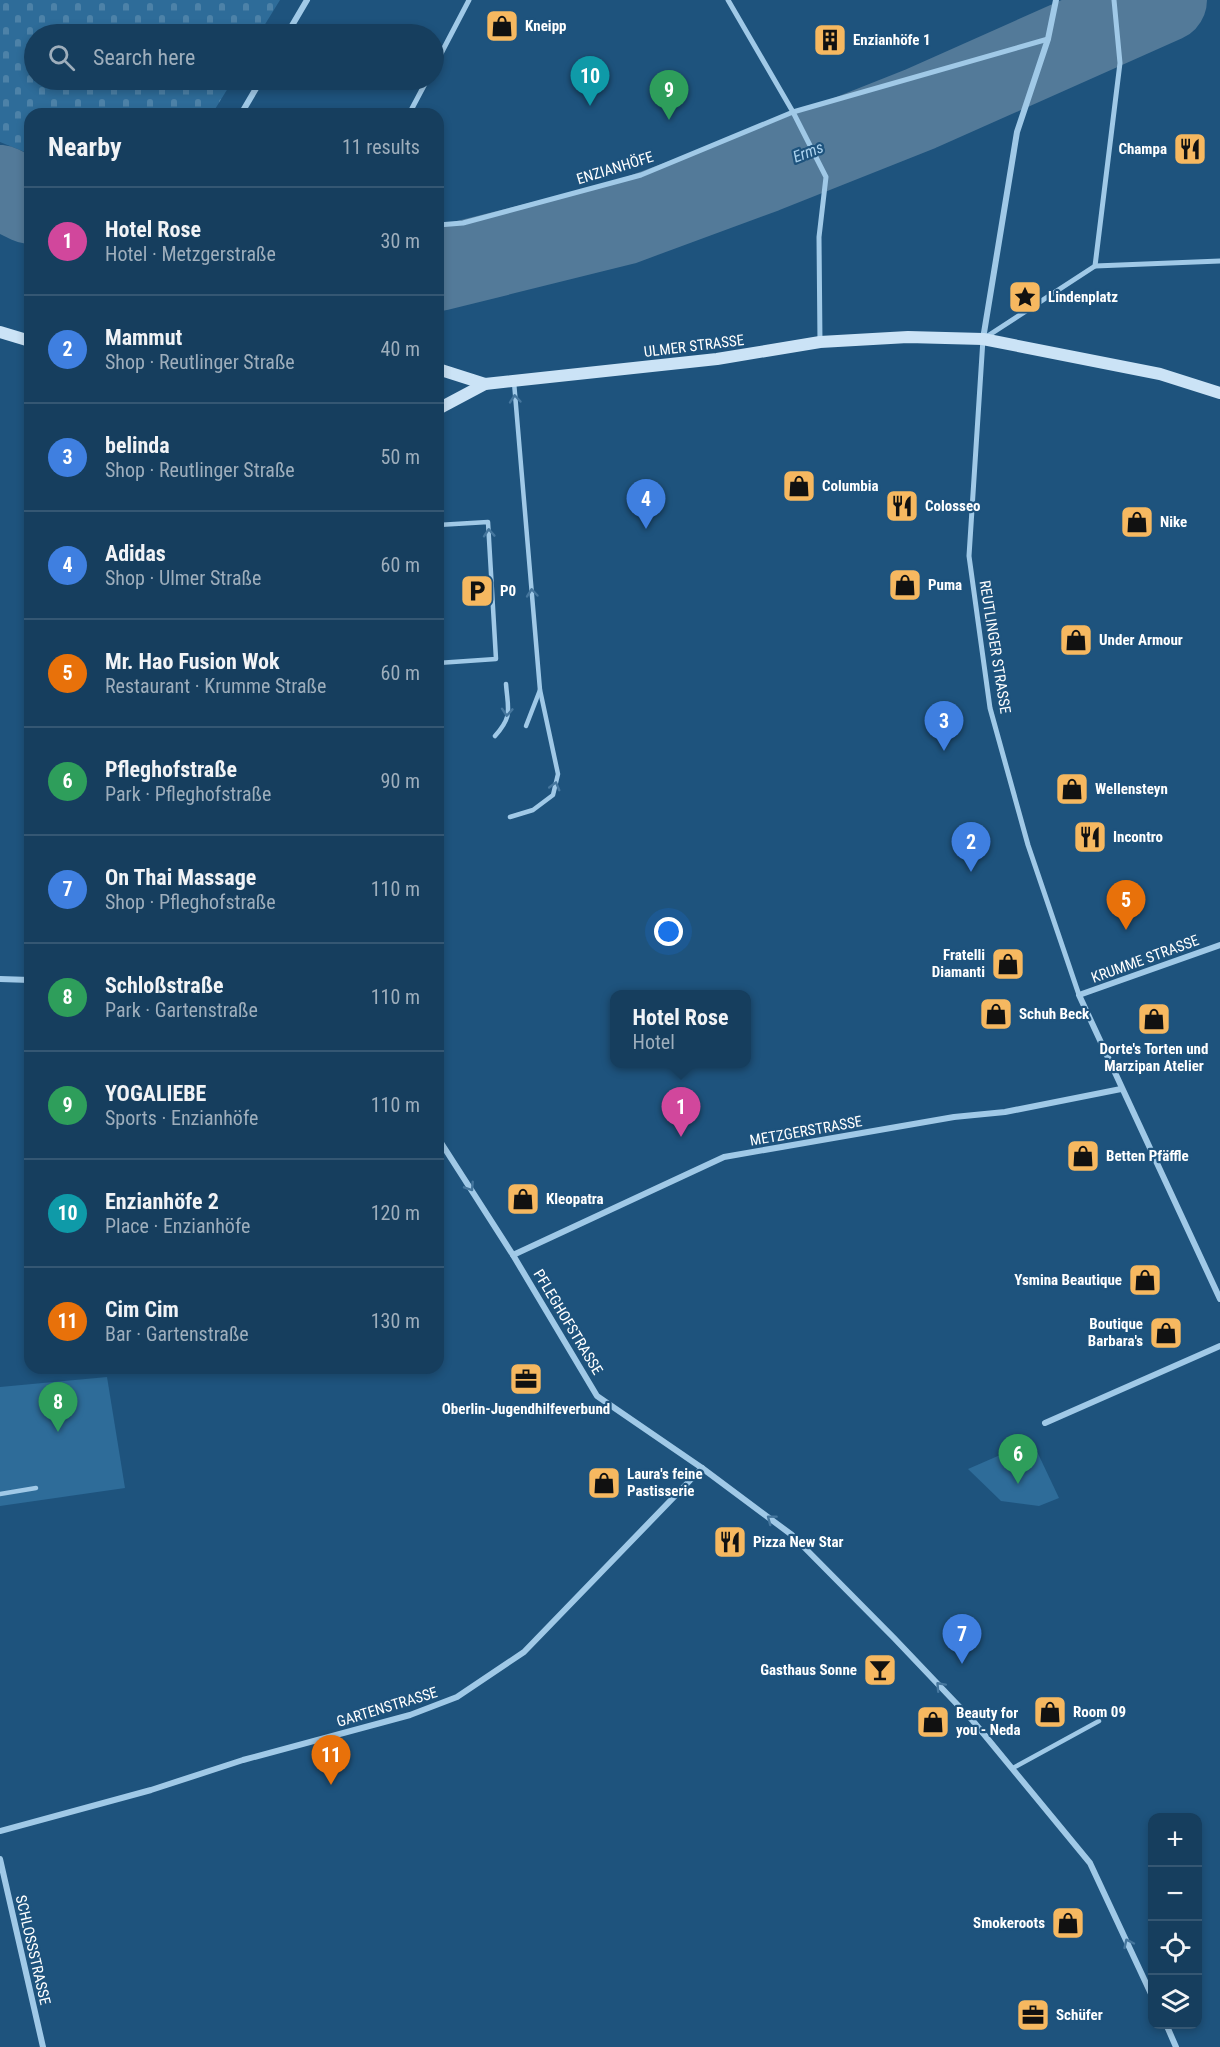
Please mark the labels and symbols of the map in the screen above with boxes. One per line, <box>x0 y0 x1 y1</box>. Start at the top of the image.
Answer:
shop icon: Kneipp <box>484 8 520 44</box>
place label: Kneipp <box>525 17 567 35</box>
building icon: Enzianhöfe 1 <box>812 22 848 58</box>
place label: Enzianhöfe 1 <box>853 31 931 49</box>
pin: 10 <box>570 57 610 106</box>
pin: 9 <box>650 70 688 120</box>
restaurant icon: Champa <box>1172 131 1208 167</box>
water label: Erms <box>790 138 826 166</box>
place label: Champa <box>1118 140 1167 158</box>
street label: ENZIANHÖFE <box>574 148 656 188</box>
place icon: Lindenplatz <box>1007 279 1043 315</box>
place label: Lindenplatz <box>1048 288 1118 306</box>
street label: ULMER STRASSE <box>643 331 745 361</box>
one-way arrow <box>509 394 522 404</box>
shop icon: Columbia <box>781 468 817 504</box>
place label: Columbia <box>822 477 879 495</box>
pin: 4 <box>626 480 666 529</box>
restaurant icon: Colosseo <box>884 488 920 524</box>
place label: Colosseo <box>925 497 981 515</box>
shop icon: Nike <box>1119 504 1155 540</box>
place label: Nike <box>1160 513 1187 531</box>
one-way arrow <box>482 528 495 537</box>
shop icon: Puma <box>887 567 923 603</box>
parking icon: P0 <box>459 573 495 609</box>
place label: Puma <box>928 576 962 594</box>
street label: REUTLINGER STRASSE <box>976 579 1014 715</box>
place label: P0 <box>500 582 516 600</box>
one-way arrow <box>526 589 539 598</box>
shop icon: Under Armour <box>1058 622 1094 658</box>
place label: Under Armour <box>1099 631 1183 649</box>
pin: 3 <box>924 702 964 751</box>
one-way arrow <box>501 708 514 717</box>
shop icon: Wellensteyn <box>1054 771 1090 807</box>
place label: Wellensteyn <box>1095 780 1168 798</box>
one-way arrow <box>547 781 560 791</box>
restaurant icon: Incontro <box>1072 819 1108 855</box>
pin: 2 <box>952 822 990 872</box>
place label: Incontro <box>1113 828 1163 846</box>
pin: 5 <box>1106 880 1146 930</box>
your location <box>654 917 683 946</box>
street label: KRUMME STRASSE <box>1089 931 1201 987</box>
place label: Fratelli Diamanti <box>932 946 985 981</box>
shop icon: Fratelli Diamanti <box>990 946 1026 982</box>
shop icon: Schuh Beck <box>978 996 1014 1032</box>
shop icon: Dorte's Torten und Marzipan Atelier <box>1136 1001 1172 1037</box>
place label: Schuh Beck <box>1019 1005 1090 1023</box>
place label: Dorte's Torten und Marzipan Atelier <box>1100 1040 1208 1075</box>
pin: 1 <box>662 1088 700 1137</box>
street label: METZGERSTRASSE <box>748 1112 864 1150</box>
shop icon: Betten Pfäffle <box>1065 1138 1101 1174</box>
place label: Betten Pfäffle <box>1106 1147 1189 1165</box>
one-way arrow <box>463 1181 475 1191</box>
shop icon: Kleopatra <box>505 1181 541 1217</box>
place label: Kleopatra <box>546 1190 604 1208</box>
shop icon: Ysmina Beautique <box>1127 1262 1163 1298</box>
street label: PFLEGHOFSTRASSE <box>529 1266 607 1378</box>
place label: Ysmina Beautique <box>1014 1271 1122 1289</box>
place label: Boutique Barbara's <box>1088 1315 1143 1350</box>
shop icon: Boutique Barbara's <box>1148 1315 1184 1351</box>
office icon: Oberlin-Jugendhilfeverbund <box>508 1361 544 1397</box>
pin: 8 <box>38 1382 78 1432</box>
place label: Oberlin-Jugendhilfeverbund <box>442 1400 610 1418</box>
pin: 6 <box>998 1434 1038 1484</box>
shop icon: Laura's feine Pastisserie <box>586 1465 622 1501</box>
place label: Laura's feine Pastisserie <box>627 1465 703 1500</box>
one-way arrow <box>767 1516 778 1527</box>
restaurant icon: Pizza New Star <box>712 1524 748 1560</box>
place label: Pizza New Star <box>753 1533 843 1551</box>
pin: 7 <box>942 1614 982 1664</box>
bar icon: Gasthaus Sonne <box>862 1652 898 1688</box>
place label: Gasthaus Sonne <box>760 1661 857 1679</box>
one-way arrow <box>936 1682 947 1692</box>
street label: GARTENSTRASSE <box>334 1683 440 1731</box>
shop icon: Room 09 <box>1032 1694 1068 1730</box>
place label: Room 09 <box>1073 1703 1126 1721</box>
shop icon: Beauty for you - Neda <box>915 1704 951 1740</box>
place label: Beauty for you - Neda <box>956 1704 1021 1739</box>
pin: 11 <box>312 1736 350 1785</box>
street label: SCHLOSSSTRASSE <box>12 1893 54 2007</box>
shop icon: Smokeroots <box>1050 1905 1086 1941</box>
place label: Smokeroots <box>973 1914 1045 1932</box>
one-way arrow <box>1123 1939 1135 1950</box>
office icon: Schüfer <box>1015 1997 1051 2033</box>
place label: Schüfer <box>1056 2006 1103 2024</box>

